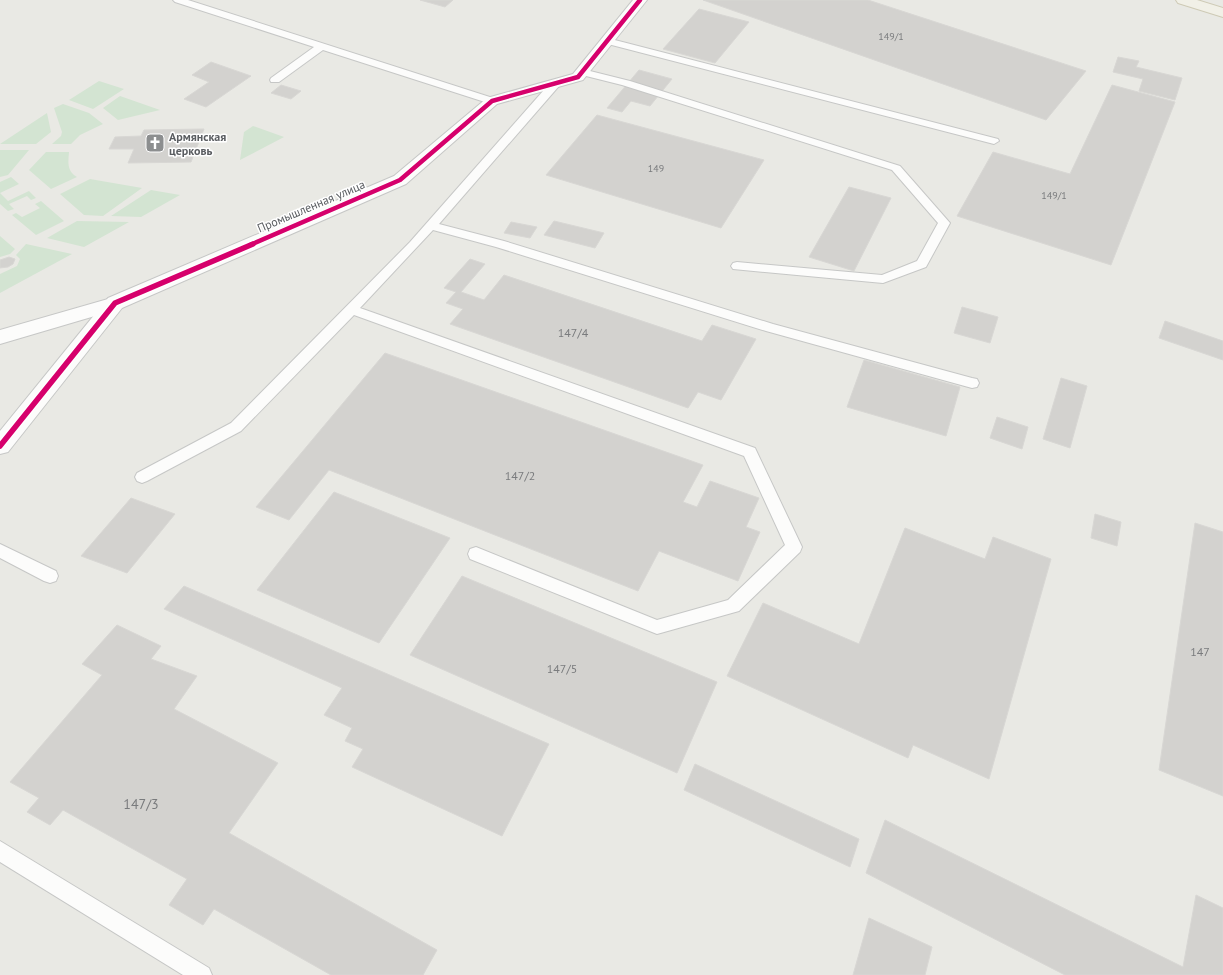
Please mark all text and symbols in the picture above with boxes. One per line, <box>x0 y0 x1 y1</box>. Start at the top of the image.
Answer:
house number: 149/1 <box>878 30 904 43</box>
place label: Армянская церковь <box>169 129 226 158</box>
church icon: Армянская церковь <box>144 132 166 154</box>
house number: 149 <box>648 162 664 175</box>
street label: Промышленная улица <box>255 176 367 236</box>
house number: 149/1 <box>1041 189 1067 202</box>
house number: 147/4 <box>558 325 589 340</box>
house number: 147/2 <box>505 468 535 483</box>
house number: 147 <box>1190 644 1210 659</box>
house number: 147/5 <box>547 661 577 676</box>
house number: 147/3 <box>123 795 159 813</box>

